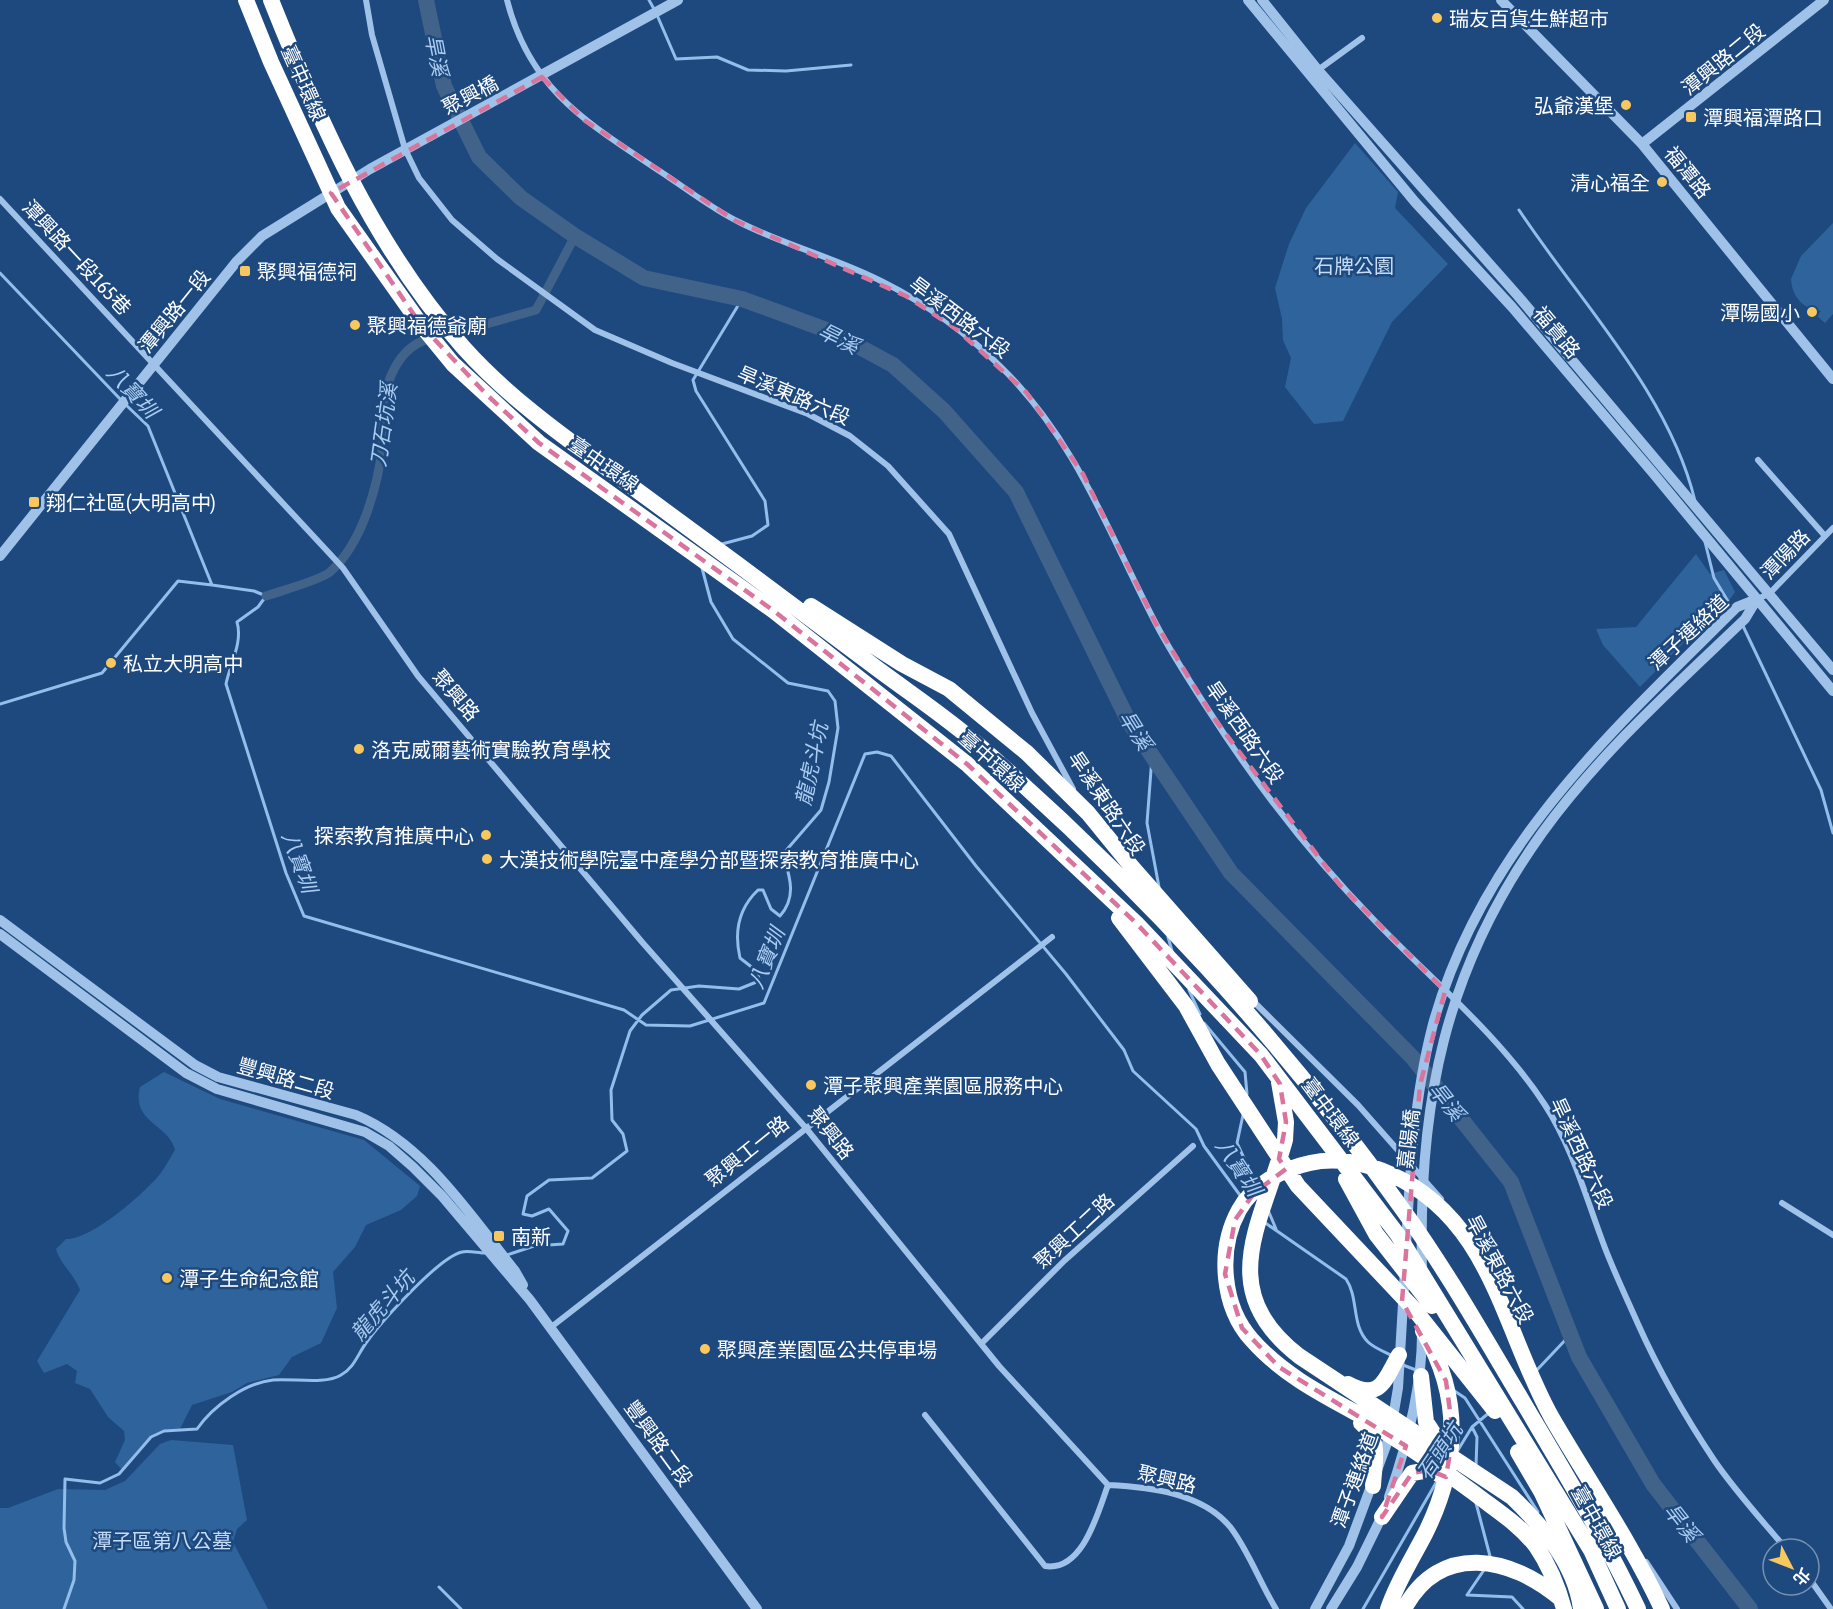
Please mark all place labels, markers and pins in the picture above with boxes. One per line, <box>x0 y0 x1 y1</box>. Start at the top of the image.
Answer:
place label: 瑞友百貨生鮮超市 <box>1449 7 1609 30</box>
marker: 瑞友百貨生鮮超市 <box>1430 11 1444 25</box>
place label: 弘爺漢堡 <box>1534 94 1614 117</box>
marker: 弘爺漢堡 <box>1619 98 1633 112</box>
place label: 潭興福潭路口 <box>1703 106 1823 129</box>
marker: 潭興福潭路口 <box>1684 110 1698 124</box>
place label: 清心福全 <box>1570 171 1650 194</box>
marker: 清心福全 <box>1655 175 1669 189</box>
place label: 聚興福德祠 <box>257 260 357 283</box>
marker: 聚興福德祠 <box>238 264 252 278</box>
place label: 潭陽國小 <box>1720 301 1800 324</box>
marker: 潭陽國小 <box>1805 305 1819 319</box>
place label: 聚興福德爺廟 <box>367 314 487 337</box>
marker: 聚興福德爺廟 <box>348 318 362 332</box>
place label: 翔仁社區(大明高中) <box>46 491 216 514</box>
marker: 翔仁社區(大明高中) <box>27 495 41 509</box>
place label: 私立大明高中 <box>123 652 243 675</box>
marker: 私立大明高中 <box>104 656 118 670</box>
place label: 洛克威爾藝術實驗教育學校 <box>371 738 611 761</box>
marker: 洛克威爾藝術實驗教育學校 <box>352 742 366 756</box>
place label: 探索教育推廣中心 <box>314 824 474 847</box>
marker: 探索教育推廣中心 <box>479 828 493 842</box>
place label: 大漢技術學院臺中產學分部暨探索教育推廣中心 <box>499 848 919 871</box>
marker: 大漢技術學院臺中產學分部暨探索教育推廣中心 <box>480 852 494 866</box>
place label: 潭子聚興產業園區服務中心 <box>823 1074 1063 1097</box>
marker: 潭子聚興產業園區服務中心 <box>804 1078 818 1092</box>
place label: 南新 <box>511 1225 551 1248</box>
marker: 南新 <box>492 1229 506 1243</box>
place label: 潭子生命紀念館 <box>179 1267 319 1290</box>
marker: 潭子生命紀念館 <box>160 1271 174 1285</box>
place label: 聚興產業園區公共停車場 <box>717 1338 937 1361</box>
marker: 聚興產業園區公共停車場 <box>698 1342 712 1356</box>

